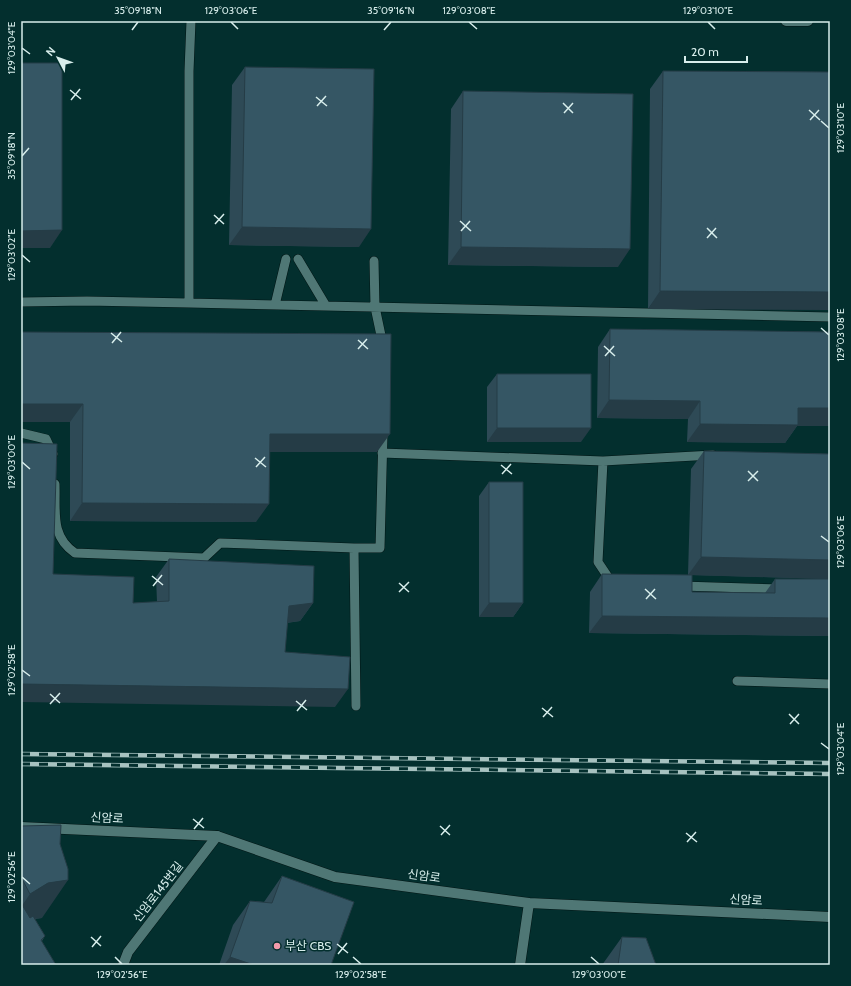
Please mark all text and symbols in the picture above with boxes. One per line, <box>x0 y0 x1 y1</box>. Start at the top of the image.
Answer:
text: 35°09'18"N <box>114 4 162 17</box>
text: 129°03'06"E <box>205 4 258 17</box>
text: 35°09'16"N <box>367 4 415 17</box>
text: 129°03'08"E <box>442 4 496 17</box>
text: 129°03'10"E <box>683 4 734 17</box>
text: 129°03'04"E <box>5 21 18 74</box>
north arrow <box>38 38 78 78</box>
scale bar <box>685 38 747 64</box>
text: N <box>43 44 58 59</box>
text: 20 m <box>691 44 719 59</box>
text: 129°03'10"E <box>834 102 847 153</box>
text: 35°09'18"N <box>5 132 18 180</box>
text: 129°03'02"E <box>5 228 18 281</box>
text: 129°03'08"E <box>834 308 847 362</box>
text: 129°03'00"E <box>5 435 18 489</box>
text: 129°03'06"E <box>834 515 847 568</box>
text: 129°02'58"E <box>5 644 18 696</box>
text: 129°03'04"E <box>834 722 847 775</box>
street label: 신암로 <box>90 809 124 826</box>
text: 129°02'56"E <box>5 851 18 902</box>
street label: 신암로145번길 <box>129 858 186 925</box>
street label: 신암로 <box>407 866 442 885</box>
street label: 신암로 <box>729 891 763 908</box>
place label: 부산 CBS <box>285 938 331 953</box>
marker: 부산 CBS <box>272 941 282 951</box>
text: 129°02'56"E <box>97 968 148 981</box>
text: 129°02'58"E <box>335 968 387 981</box>
text: 129°03'00"E <box>572 968 626 981</box>

